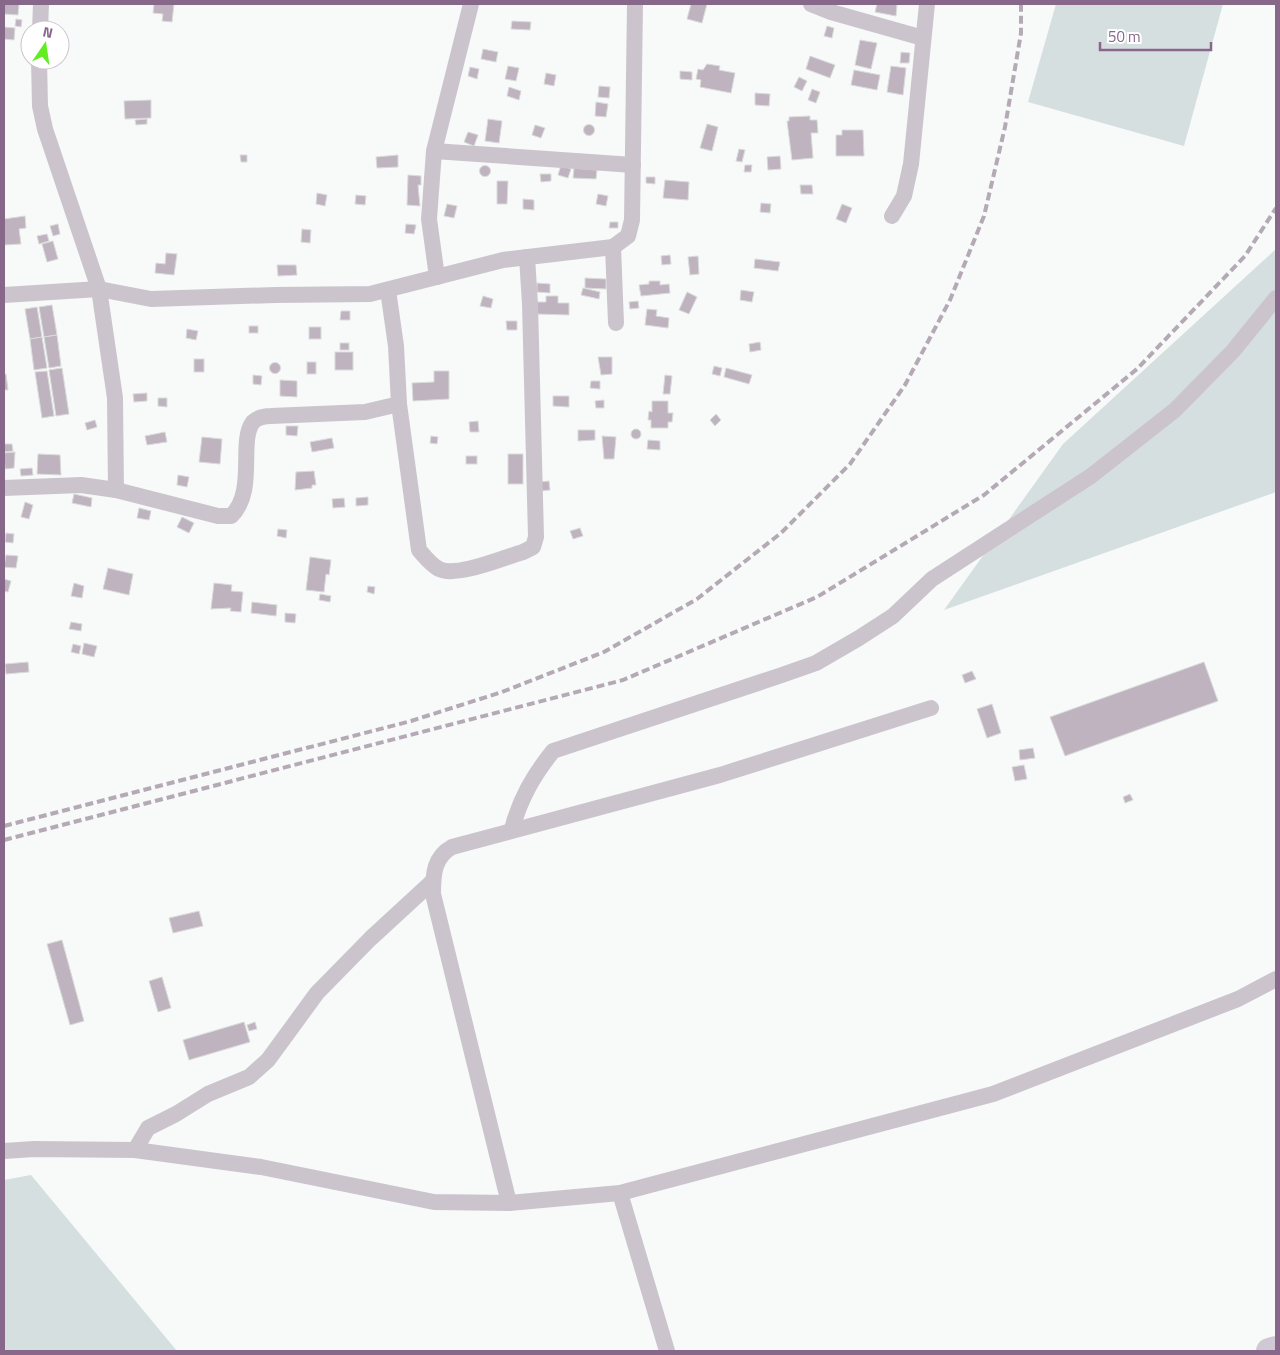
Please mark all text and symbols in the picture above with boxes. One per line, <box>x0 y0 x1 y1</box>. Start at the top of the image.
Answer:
north arrow <box>20 20 70 70</box>
scale bar <box>1100 20 1211 52</box>
text: N <box>41 21 55 43</box>
text: 50 m <box>1108 25 1141 48</box>

